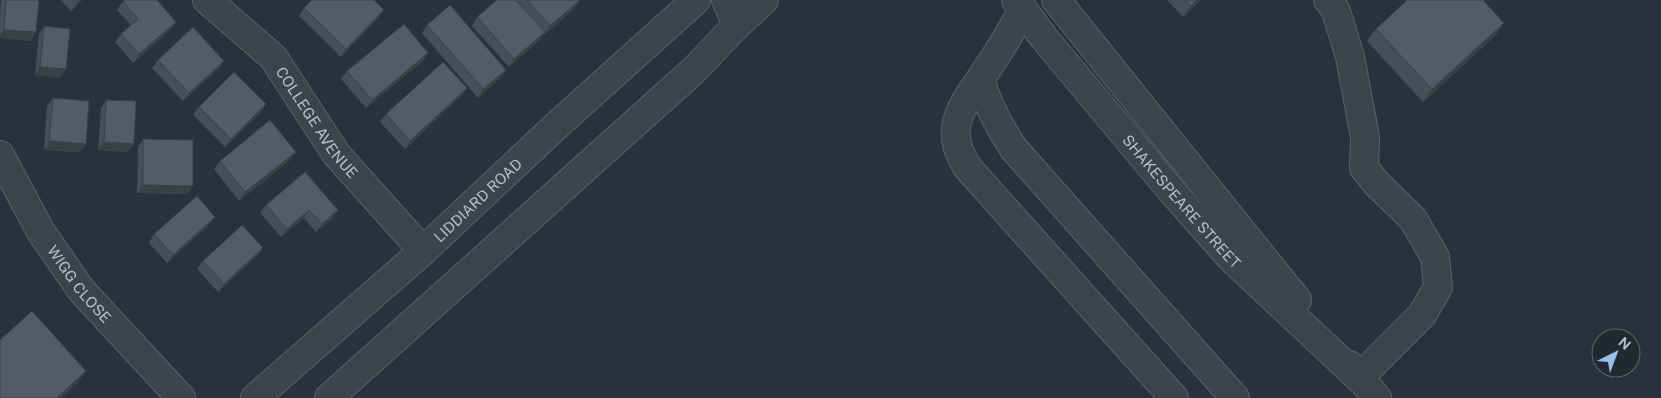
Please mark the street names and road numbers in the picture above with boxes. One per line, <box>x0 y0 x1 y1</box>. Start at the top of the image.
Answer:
street label: COLLEGE AVENUE <box>273 63 362 181</box>
street label: SHAKESPEARE STREET <box>1120 131 1245 272</box>
street label: LIDDIARD ROAD <box>430 154 525 245</box>
street label: WIGG CLOSE <box>44 242 115 326</box>

